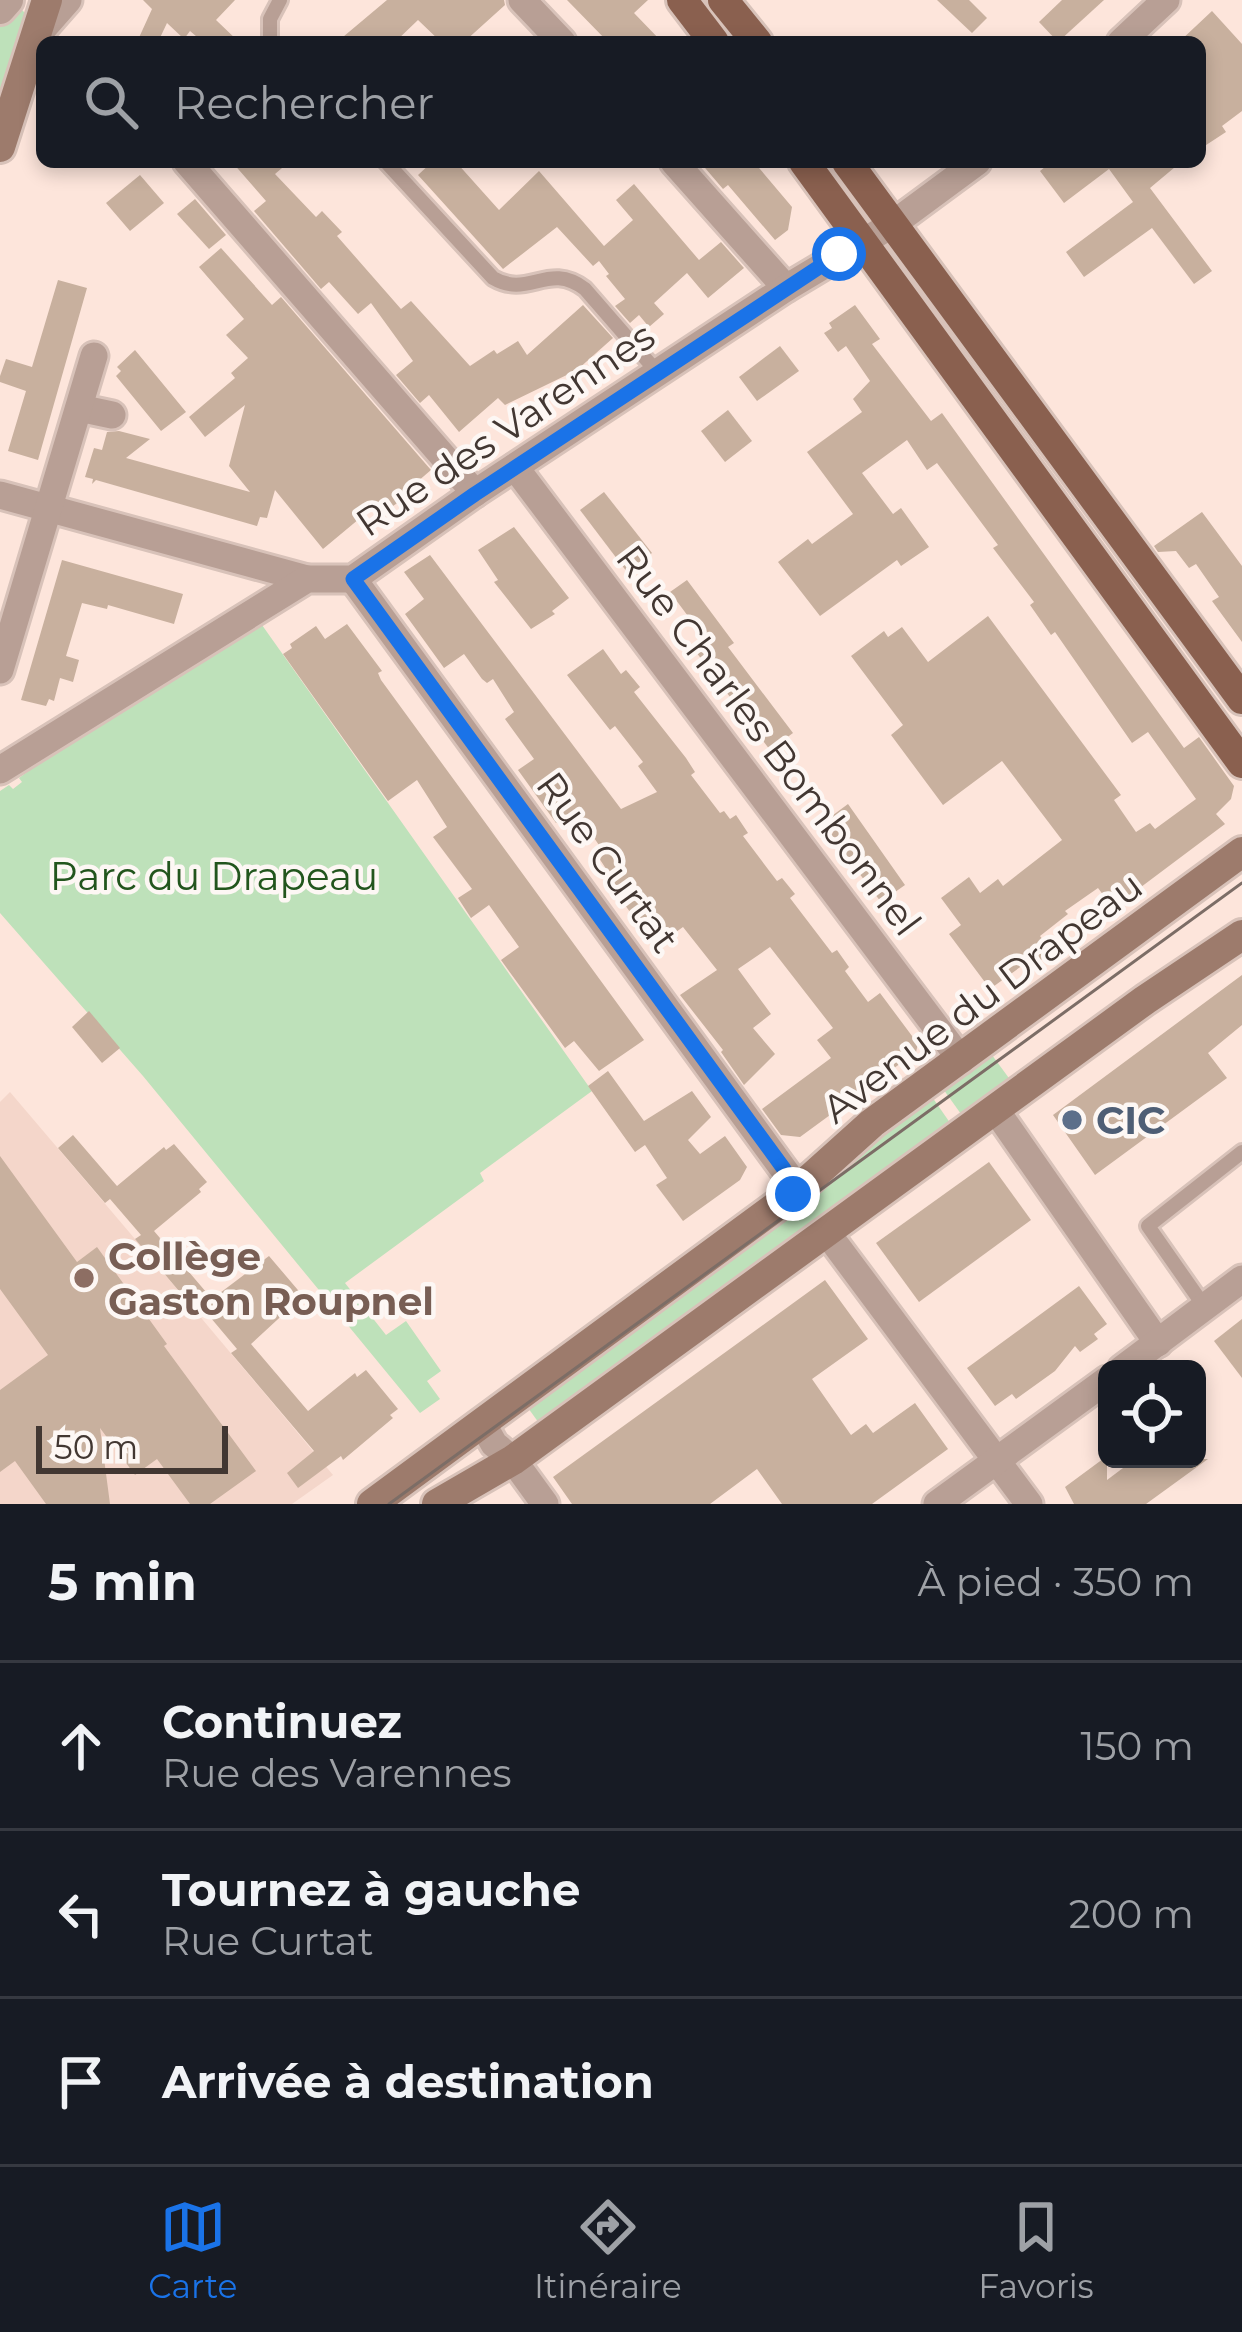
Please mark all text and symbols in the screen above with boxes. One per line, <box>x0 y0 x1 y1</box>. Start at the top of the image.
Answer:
search box <box>36 36 1206 168</box>
icon: search <box>78 69 144 135</box>
text: Rechercher <box>174 75 434 130</box>
route start <box>812 227 866 281</box>
street label: Rue des Varennes <box>347 311 663 547</box>
street label: Rue Charles Bombonnel <box>606 535 932 945</box>
street label: Rue Curtat <box>526 762 690 962</box>
park label: Parc du Drapeau <box>50 852 378 900</box>
street label: Avenue du Drapeau <box>813 861 1151 1133</box>
place label: CIC <box>1096 1096 1165 1144</box>
marker: CIC <box>1059 1107 1085 1133</box>
route end <box>766 1167 820 1221</box>
place label: Collège Gaston Roupnel <box>108 1232 434 1325</box>
marker: Collège Gaston Roupnel <box>71 1265 97 1291</box>
map controls <box>1098 1360 1206 1468</box>
button: locate <box>1098 1360 1206 1468</box>
scale bar <box>36 1420 228 1473</box>
text: 50 m <box>54 1427 138 1467</box>
text: 5 min <box>48 1551 197 1613</box>
text: À pied · 350 m <box>918 1558 1194 1606</box>
text: Continuez <box>162 1694 402 1749</box>
icon: ahead <box>48 1713 114 1779</box>
text: 150 m <box>1080 1722 1194 1770</box>
text: Rue des Varennes <box>162 1749 512 1797</box>
text: Tournez à gauche <box>162 1862 580 1917</box>
icon: left <box>48 1881 114 1947</box>
text: 200 m <box>1069 1890 1194 1938</box>
text: Rue Curtat <box>162 1917 373 1965</box>
icon: arrive <box>48 2049 114 2115</box>
text: Arrivée à destination <box>162 2054 654 2109</box>
tab: Carte <box>148 2194 237 2306</box>
tab: Itinéraire <box>534 2194 682 2306</box>
tab: Favoris <box>978 2194 1094 2306</box>

